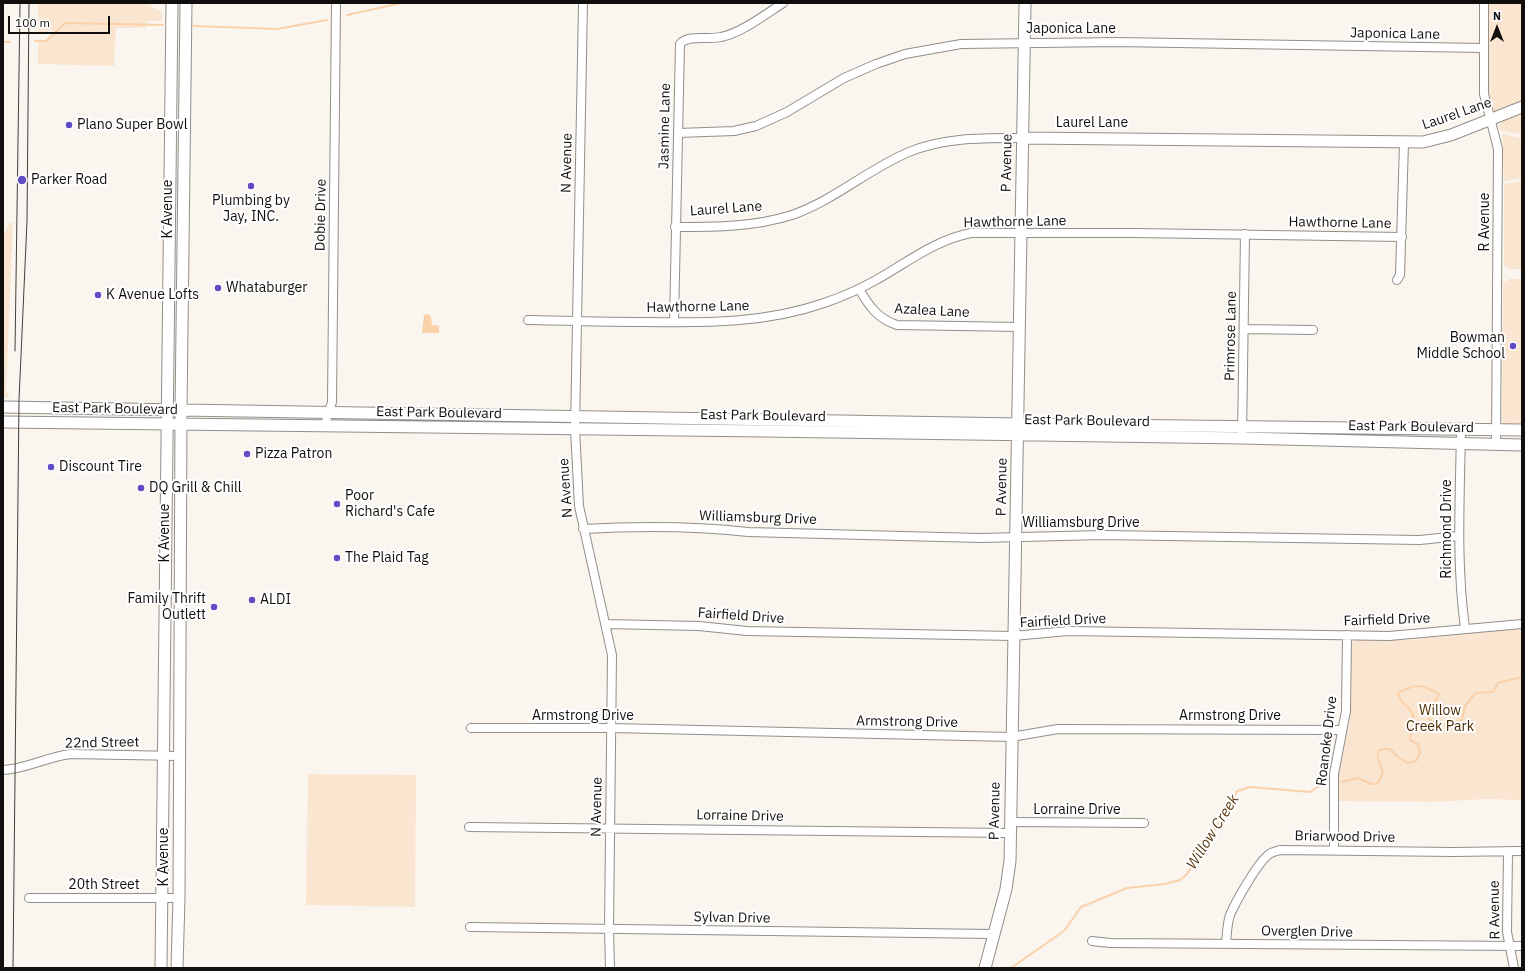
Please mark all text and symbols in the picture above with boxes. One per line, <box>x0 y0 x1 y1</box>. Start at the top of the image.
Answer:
scale bar <box>10 8 112 34</box>
north arrow <box>1477 8 1517 48</box>
text: N <box>1493 9 1501 23</box>
text: 100 m <box>15 15 50 30</box>
street label: Japonica Lane <box>1026 21 1116 37</box>
street label: Japonica Lane <box>1350 25 1440 43</box>
street label: Jasmine Lane <box>656 83 674 169</box>
street label: Laurel Lane <box>1420 94 1494 134</box>
street label: Laurel Lane <box>1056 115 1128 131</box>
place label: Plano Super Bowl <box>77 117 188 133</box>
marker: Plano Super Bowl <box>64 120 74 130</box>
street label: N Avenue <box>558 133 576 193</box>
street label: P Avenue <box>998 134 1016 192</box>
place label: Parker Road <box>31 172 107 188</box>
marker: Parker Road <box>16 174 28 186</box>
street label: Dobie Drive <box>312 179 330 251</box>
street label: K Avenue <box>160 180 176 238</box>
marker: Plumbing by Jay, INC. <box>246 181 256 191</box>
street label: R Avenue <box>1477 192 1493 252</box>
place label: Plumbing by Jay, INC. <box>212 193 290 226</box>
street label: Laurel Lane <box>689 198 763 220</box>
street label: Hawthorne Lane <box>963 213 1067 231</box>
street label: Hawthorne Lane <box>1288 214 1392 232</box>
place label: Whataburger <box>226 280 307 296</box>
marker: Whataburger <box>213 283 223 293</box>
place label: K Avenue Lofts <box>106 287 199 303</box>
marker: K Avenue Lofts <box>93 290 103 300</box>
street label: Primrose Lane <box>1222 291 1240 381</box>
street label: Hawthorne Lane <box>646 298 750 316</box>
street label: Azalea Lane <box>894 301 970 321</box>
place label: Bowman Middle School <box>1416 330 1505 362</box>
marker: Bowman Middle School <box>1508 341 1518 351</box>
street label: East Park Boulevard <box>52 400 178 418</box>
street label: East Park Boulevard <box>376 404 502 422</box>
street label: East Park Boulevard <box>700 407 826 425</box>
street label: East Park Boulevard <box>1024 412 1150 430</box>
street label: East Park Boulevard <box>1348 418 1474 436</box>
place label: Pizza Patron <box>255 446 332 462</box>
marker: Pizza Patron <box>242 449 252 459</box>
street label: N Avenue <box>556 458 576 518</box>
street label: P Avenue <box>993 458 1011 516</box>
place label: Discount Tire <box>59 459 142 475</box>
marker: Discount Tire <box>46 462 56 472</box>
street label: Richmond Drive <box>1439 479 1455 579</box>
place label: DQ Grill & Chill <box>149 480 242 496</box>
marker: DQ Grill & Chill <box>136 483 146 493</box>
place label: Poor Richard's Cafe <box>345 488 435 520</box>
marker: Poor Richard's Cafe <box>332 499 342 509</box>
street label: K Avenue <box>157 504 173 562</box>
street label: Williamsburg Drive <box>699 508 817 528</box>
street label: Williamsburg Drive <box>1022 515 1140 531</box>
place label: The Plaid Tag <box>345 550 429 566</box>
marker: The Plaid Tag <box>332 553 342 563</box>
place label: Family Thrift Outlett <box>128 591 206 624</box>
place label: ALDI <box>260 592 291 608</box>
marker: ALDI <box>247 595 257 605</box>
marker: Family Thrift Outlett <box>209 602 219 612</box>
street label: Fairfield Drive <box>697 605 785 627</box>
street label: Fairfield Drive <box>1019 610 1107 632</box>
street label: Fairfield Drive <box>1343 610 1431 630</box>
street label: Roanoke Drive <box>1313 695 1341 787</box>
park label: Willow Creek Park <box>1406 703 1474 736</box>
street label: Armstrong Drive <box>532 708 634 724</box>
street label: Armstrong Drive <box>1179 708 1281 724</box>
street label: Armstrong Drive <box>856 713 958 731</box>
street label: 22nd Street <box>65 734 139 752</box>
street label: N Avenue <box>588 777 606 837</box>
street label: P Avenue <box>986 782 1004 840</box>
water label: Willow Creek <box>1183 791 1243 873</box>
street label: Lorraine Drive <box>1033 802 1121 818</box>
street label: Lorraine Drive <box>696 807 784 825</box>
street label: K Avenue <box>156 828 172 886</box>
street label: Briarwood Drive <box>1294 828 1396 846</box>
street label: 20th Street <box>68 877 140 893</box>
street label: R Avenue <box>1486 880 1504 940</box>
street label: Sylvan Drive <box>693 909 771 927</box>
street label: Overglen Drive <box>1261 923 1353 941</box>

